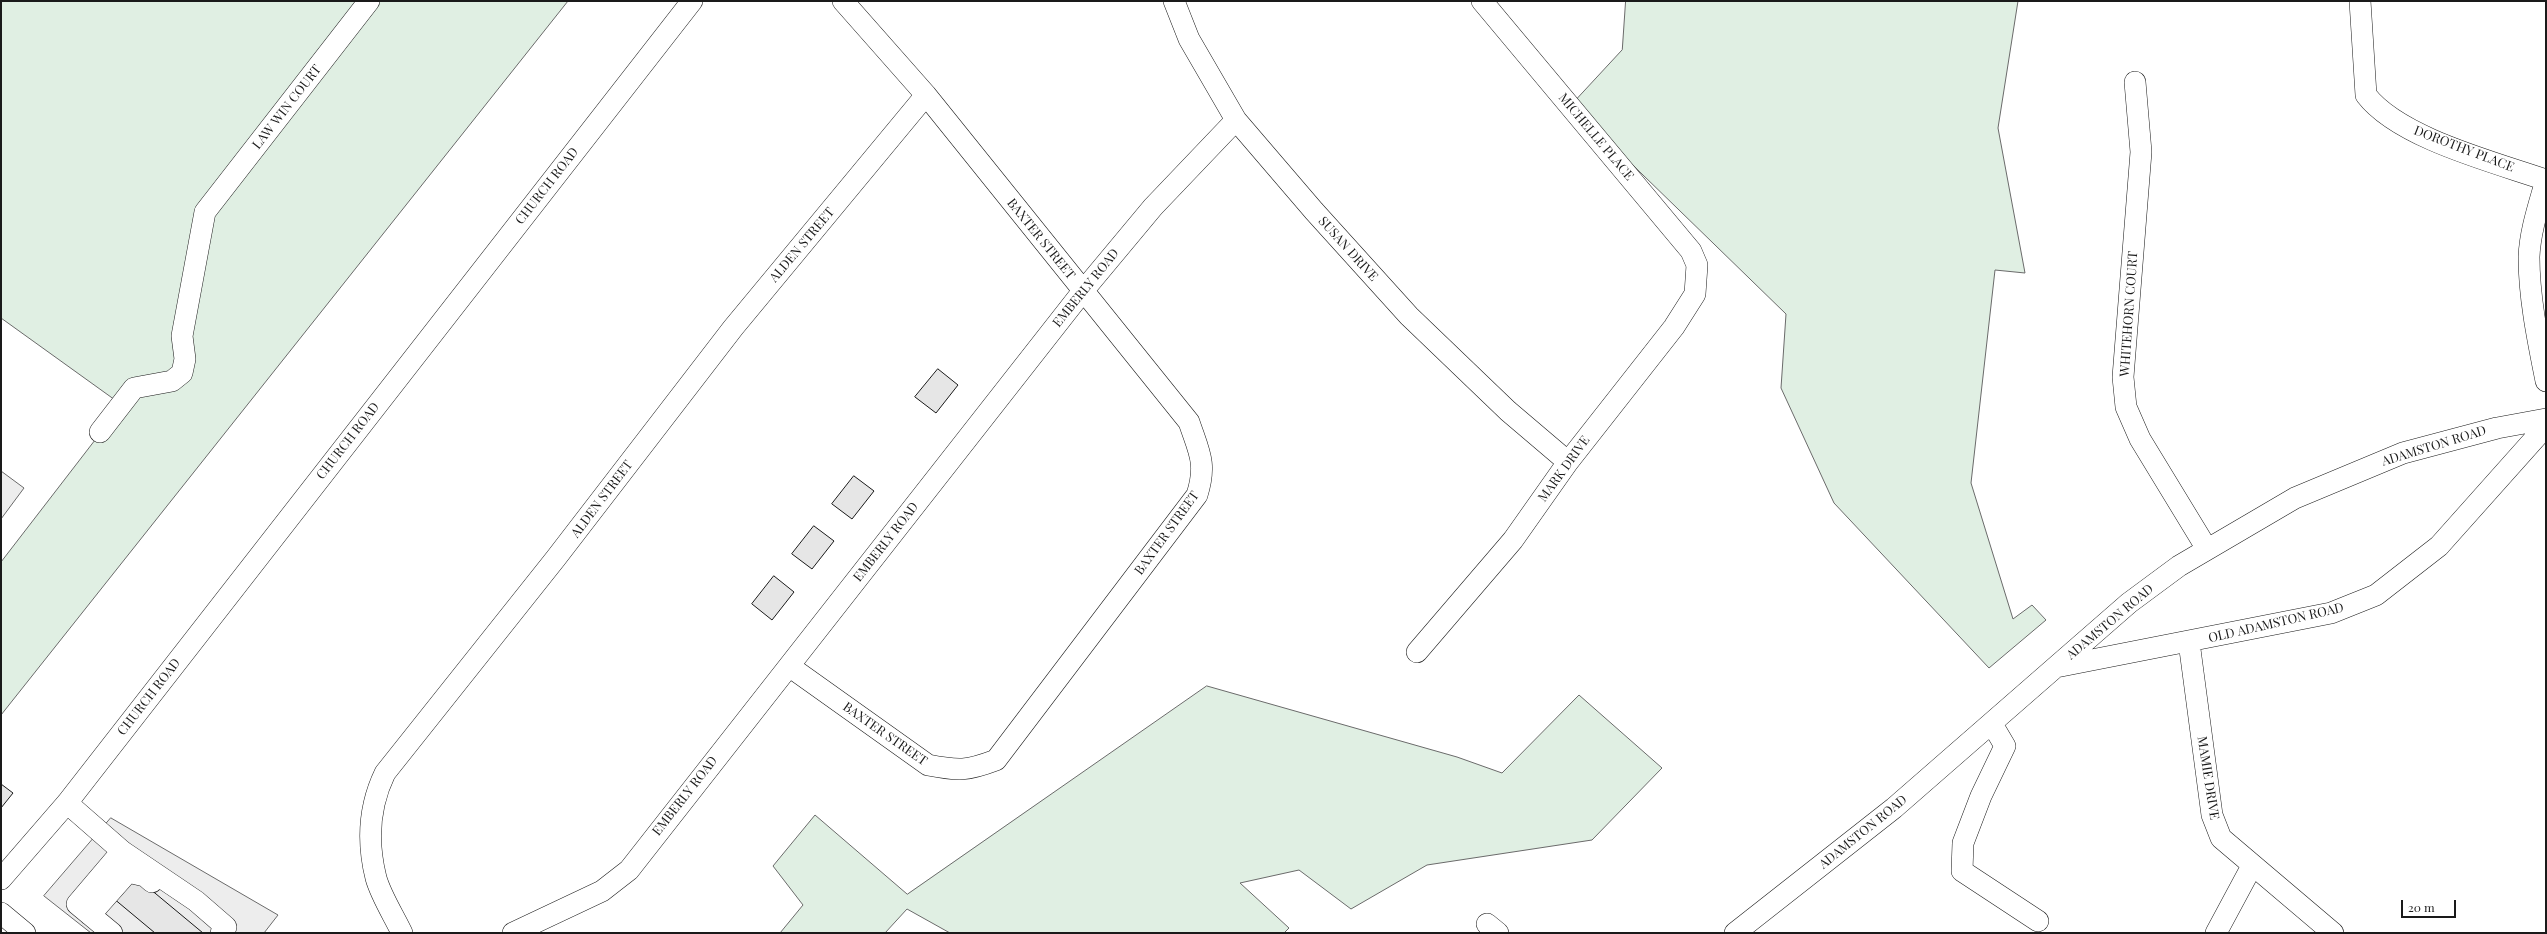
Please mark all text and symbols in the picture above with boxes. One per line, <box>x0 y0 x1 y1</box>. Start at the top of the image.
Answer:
street label: LAW WIN COURT <box>249 62 325 152</box>
street label: MICHELLE PLACE <box>1555 90 1637 184</box>
street label: DOROTHY PLACE <box>2412 123 2516 175</box>
street label: CHURCH ROAD <box>512 144 582 228</box>
street label: BAXTER STREET <box>1004 195 1078 283</box>
street label: ALDEN STREET <box>766 205 838 285</box>
street label: SUSAN DRIVE <box>1315 214 1381 284</box>
street label: EMBERLY ROAD <box>1050 246 1122 330</box>
street label: WHITEHORN COURT <box>2117 251 2141 377</box>
street label: CHURCH ROAD <box>313 399 383 483</box>
street label: ADAMSTON ROAD <box>2380 423 2488 469</box>
street label: MARK DRIVE <box>1535 433 1593 505</box>
street label: ALDEN STREET <box>568 457 636 541</box>
street label: BAXTER STREET <box>1131 488 1203 578</box>
street label: EMBERLY ROAD <box>850 499 922 585</box>
street label: ADAMSTON ROAD <box>2063 581 2157 663</box>
street label: OLD ADAMSTON ROAD <box>2207 600 2345 646</box>
street label: CHURCH ROAD <box>114 655 184 739</box>
street label: BAXTER STREET <box>840 699 930 769</box>
street label: MAMIE DRIVE <box>2194 735 2222 821</box>
street label: EMBERLY ROAD <box>649 753 721 839</box>
street label: ADAMSTON ROAD <box>1816 792 1910 872</box>
scale bar <box>2403 892 2458 918</box>
text: 20 m <box>2408 899 2435 915</box>

